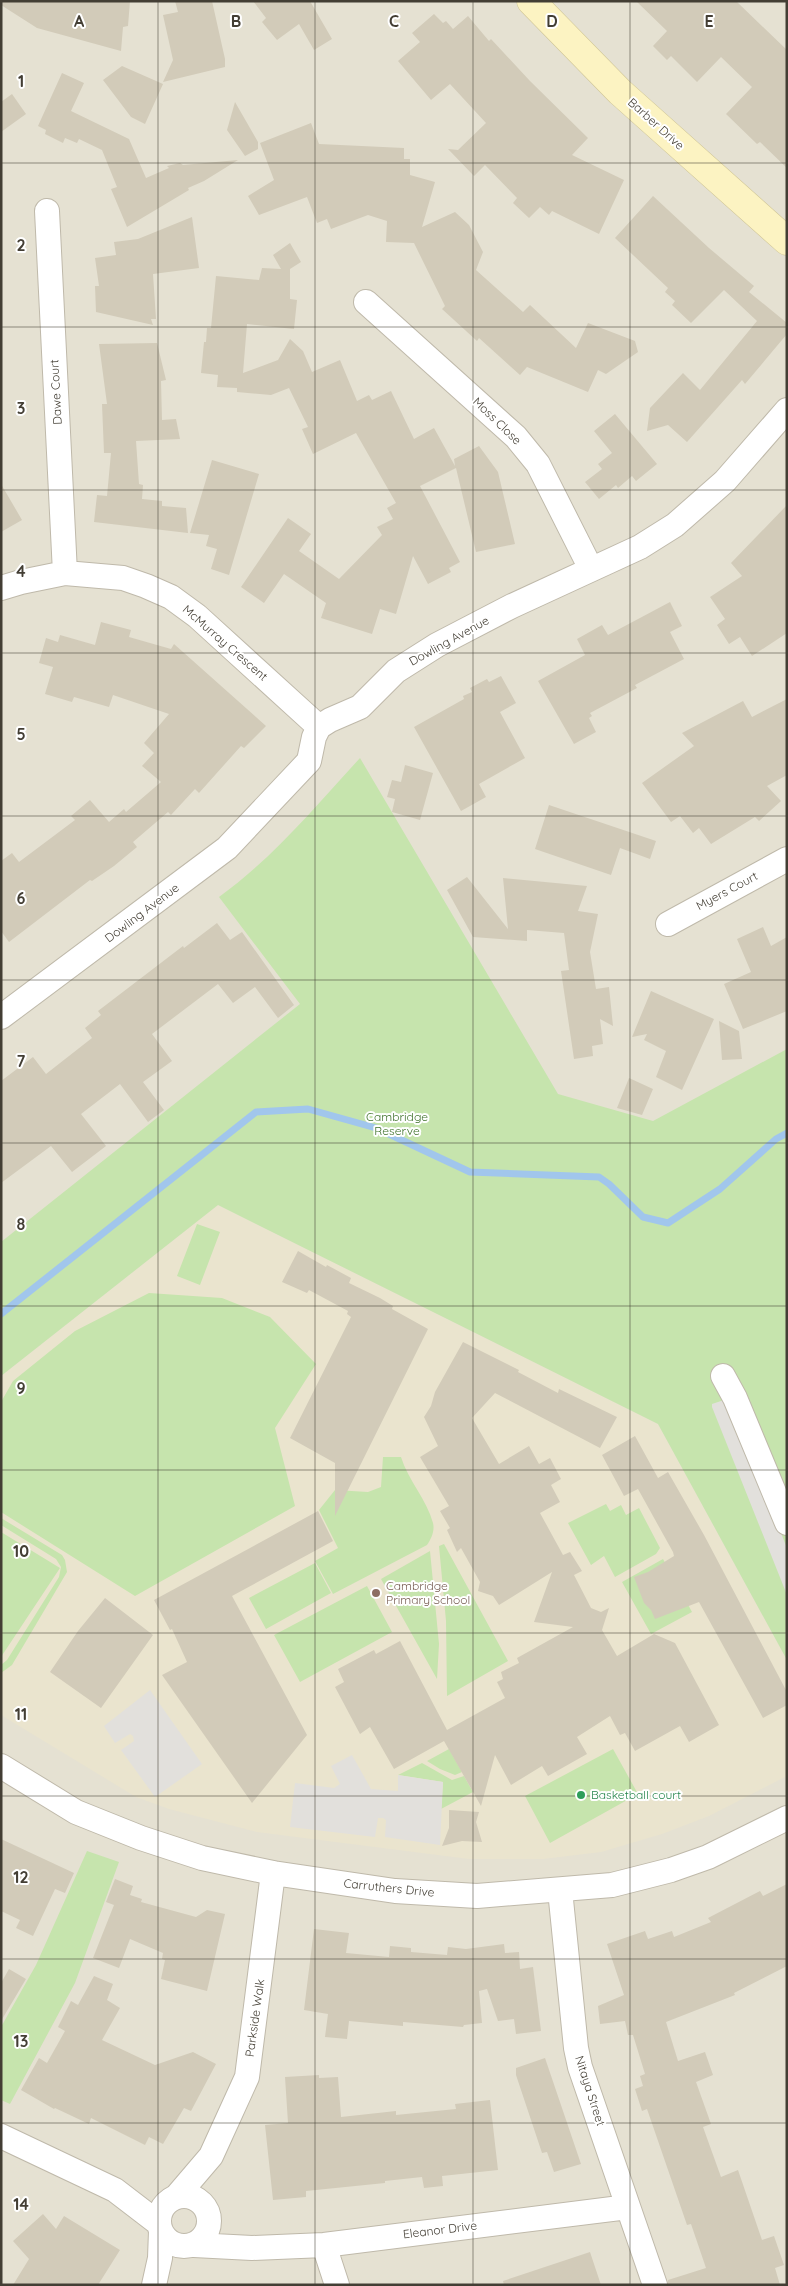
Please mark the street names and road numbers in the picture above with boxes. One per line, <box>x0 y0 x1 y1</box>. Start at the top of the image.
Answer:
street label: Barber Drive <box>625 94 688 153</box>
street label: Dawe Court <box>46 359 65 425</box>
street label: Moss Close <box>470 394 525 448</box>
street label: McMurray Crescent <box>180 602 271 684</box>
street label: Dowling Avenue <box>406 612 492 669</box>
street label: Myers Court <box>693 868 760 913</box>
street label: Dowling Avenue <box>102 880 182 945</box>
street label: Carruthers Drive <box>343 1875 435 1900</box>
street label: Parkside Walk <box>242 1978 267 2058</box>
street label: Nitaya Street <box>572 2054 609 2128</box>
street label: Eleanor Drive <box>402 2217 478 2241</box>

